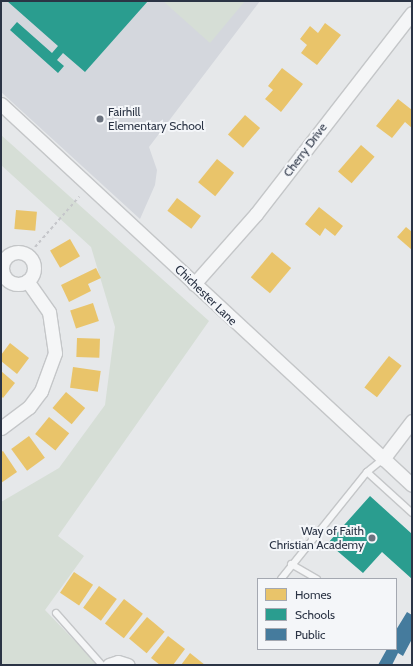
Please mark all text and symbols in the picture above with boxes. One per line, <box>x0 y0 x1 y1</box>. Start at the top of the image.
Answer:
place label: Fairhill Elementary School <box>108 105 204 133</box>
marker: Fairhill Elementary School <box>95 114 105 124</box>
street label: Cherry Drive <box>280 120 330 180</box>
street label: Chichester Lane <box>172 262 240 328</box>
place label: Way of Faith Christian Academy <box>269 524 364 552</box>
marker: Way of Faith Christian Academy <box>367 533 377 543</box>
legend <box>257 578 397 650</box>
text: Homes <box>295 587 332 602</box>
text: Schools <box>295 607 335 622</box>
text: Public <box>295 627 326 642</box>

